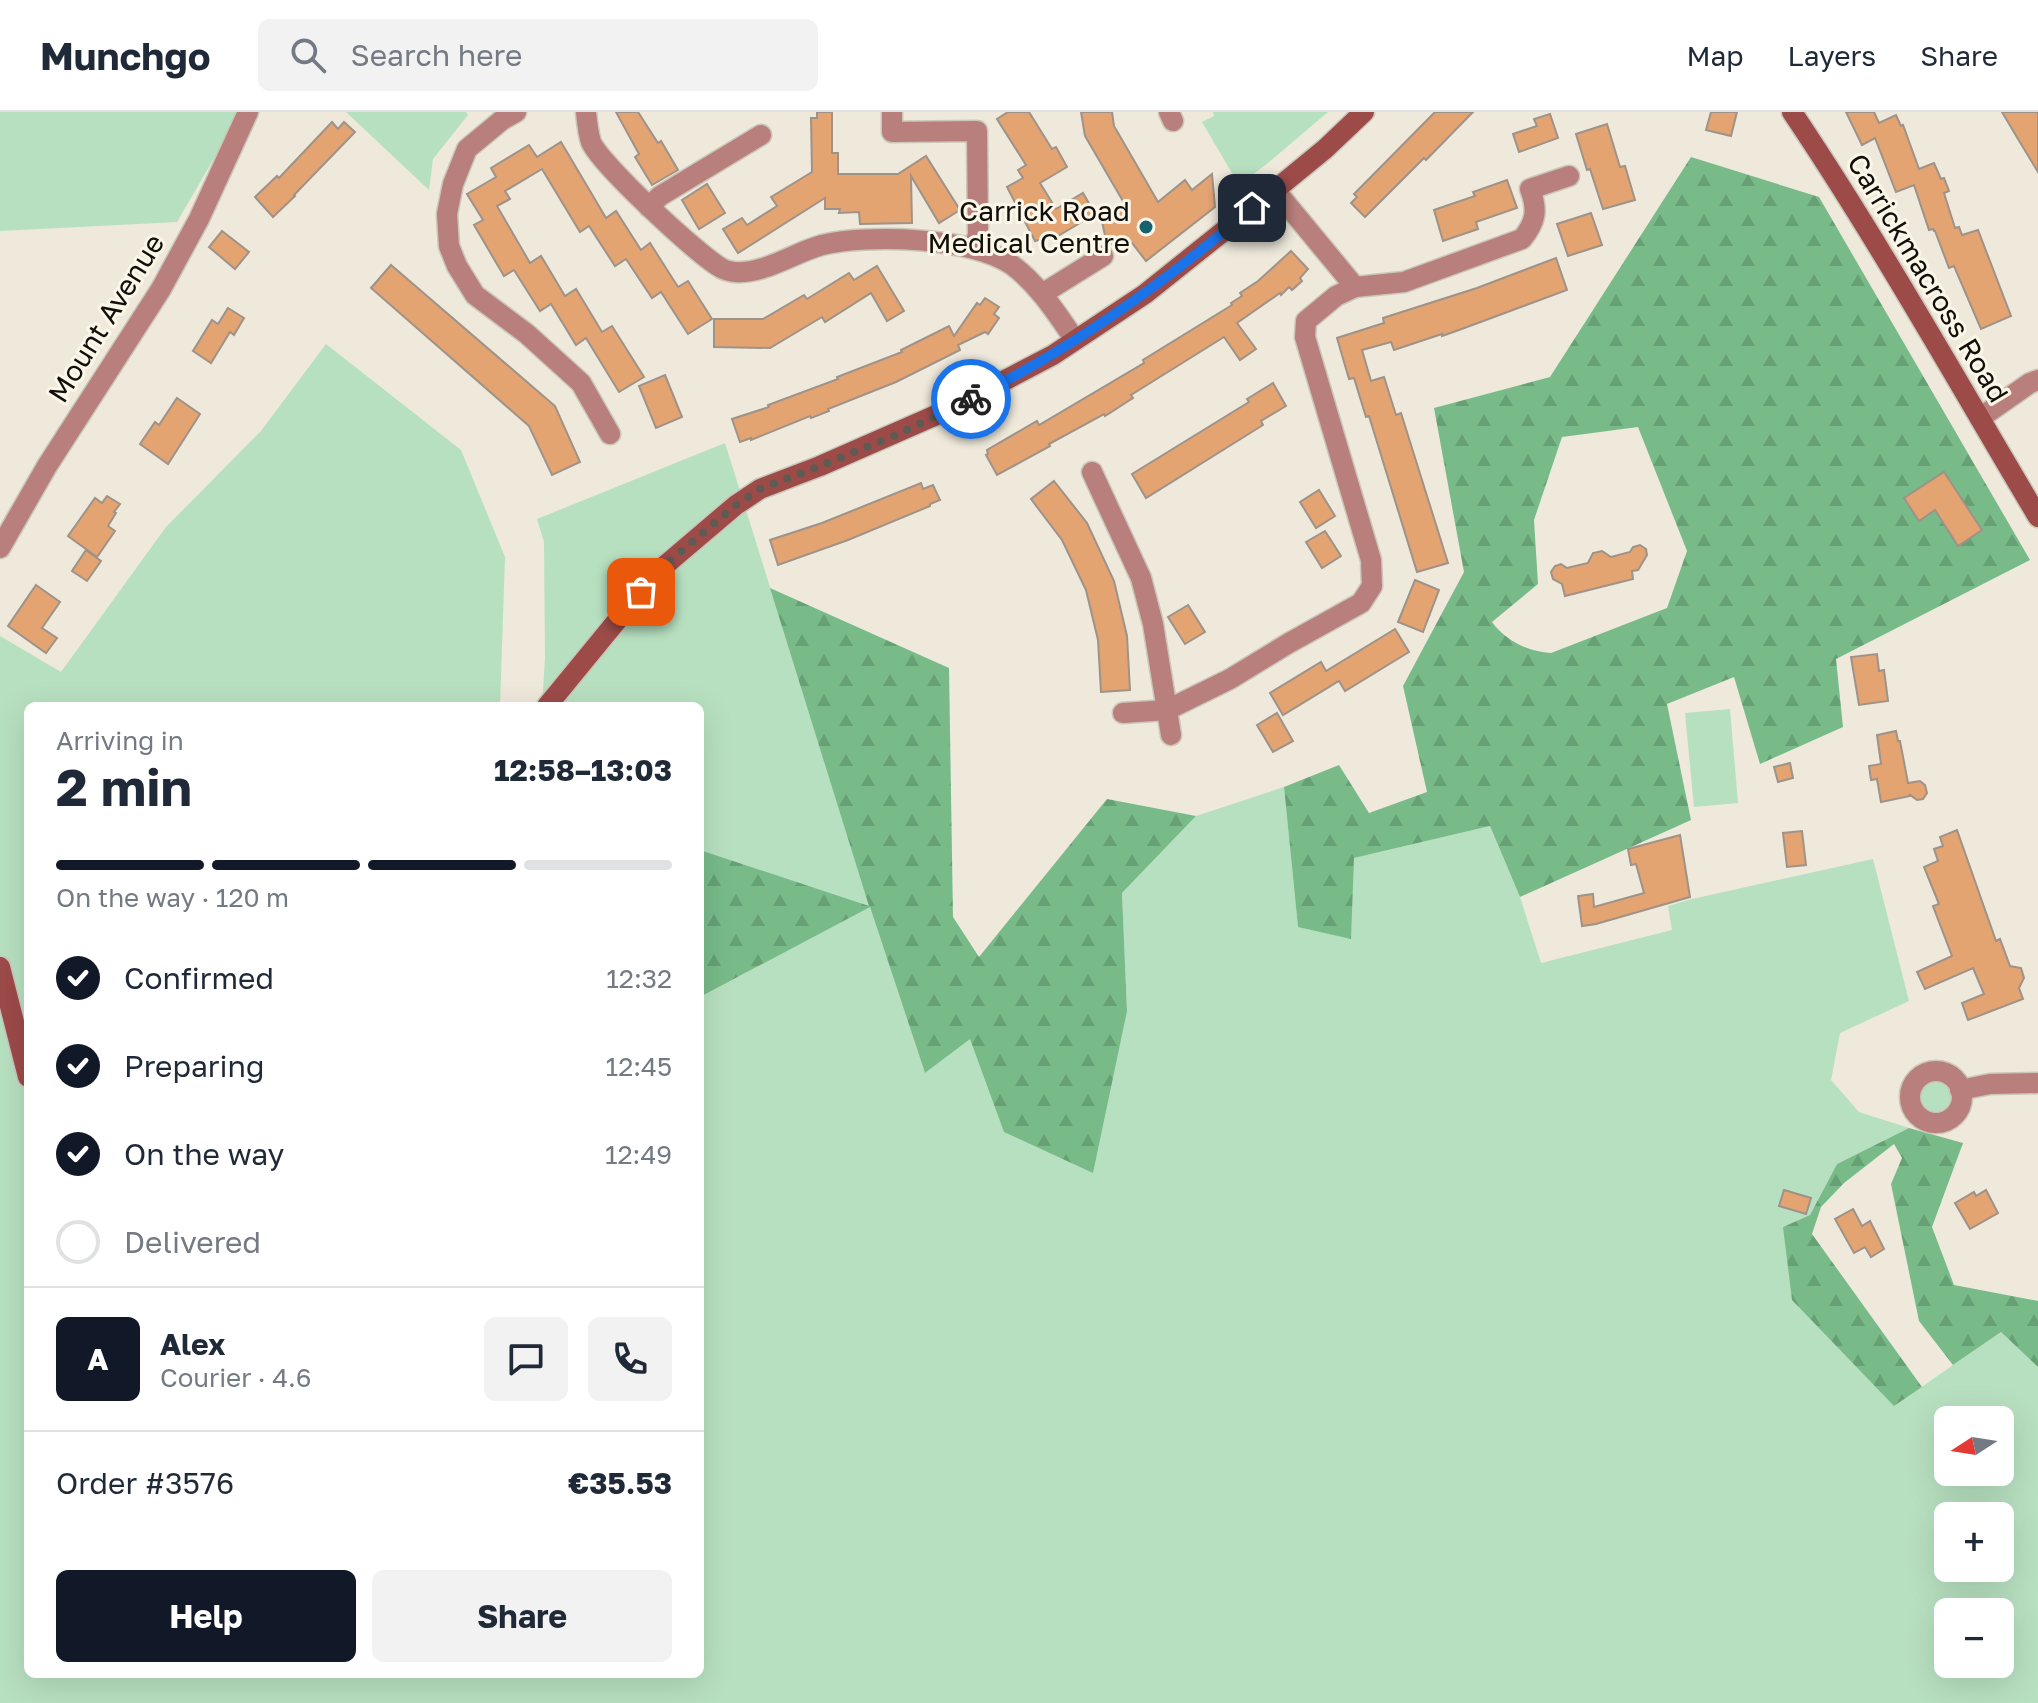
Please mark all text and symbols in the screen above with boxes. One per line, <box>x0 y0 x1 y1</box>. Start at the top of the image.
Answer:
search box <box>258 19 818 91</box>
text: Munchgo <box>40 33 210 78</box>
icon: search <box>286 33 330 77</box>
text: Search here <box>350 37 522 73</box>
text: Map <box>1686 39 1744 72</box>
text: Layers <box>1788 39 1876 72</box>
text: Share <box>1920 39 1998 72</box>
street label: Carrickmacross Road <box>1841 148 2016 408</box>
pin <box>1218 174 1286 242</box>
icon: home <box>1230 186 1274 230</box>
place label: Carrick Road Medical Centre <box>928 194 1130 259</box>
marker: Carrick Road Medical Centre <box>1137 218 1155 236</box>
street label: Mount Avenue <box>41 228 170 408</box>
courier <box>931 359 1011 439</box>
icon: bike <box>949 377 993 421</box>
pin <box>607 558 675 626</box>
icon: bag <box>619 570 663 614</box>
text: Arriving in <box>56 725 184 756</box>
text: 12:58–13:03 <box>494 752 672 788</box>
text: 2 min <box>56 755 192 817</box>
text: On the way · 120 m <box>56 882 289 913</box>
icon: check <box>56 956 100 1000</box>
text: Confirmed <box>124 960 274 996</box>
text: 12:32 <box>606 963 672 994</box>
icon: check <box>56 1044 100 1088</box>
text: Preparing <box>124 1048 265 1084</box>
text: 12:45 <box>606 1051 672 1082</box>
icon: check <box>56 1132 100 1176</box>
text: On the way <box>124 1136 284 1172</box>
text: 12:49 <box>605 1139 672 1170</box>
text: Delivered <box>124 1224 261 1260</box>
button: chat <box>484 1317 568 1401</box>
button: phone <box>588 1317 672 1401</box>
text: Alex <box>160 1326 225 1362</box>
text: A <box>87 1341 109 1377</box>
text: Courier · 4.6 <box>160 1362 312 1393</box>
north arrow <box>1934 1406 2014 1486</box>
map controls <box>1934 1406 2014 1678</box>
text: Order #3576 <box>56 1465 234 1501</box>
text: €35.53 <box>568 1465 672 1501</box>
button: + <box>1934 1502 2014 1582</box>
button: Help <box>56 1570 356 1662</box>
button: Share <box>372 1570 672 1662</box>
button: − <box>1934 1598 2014 1678</box>

